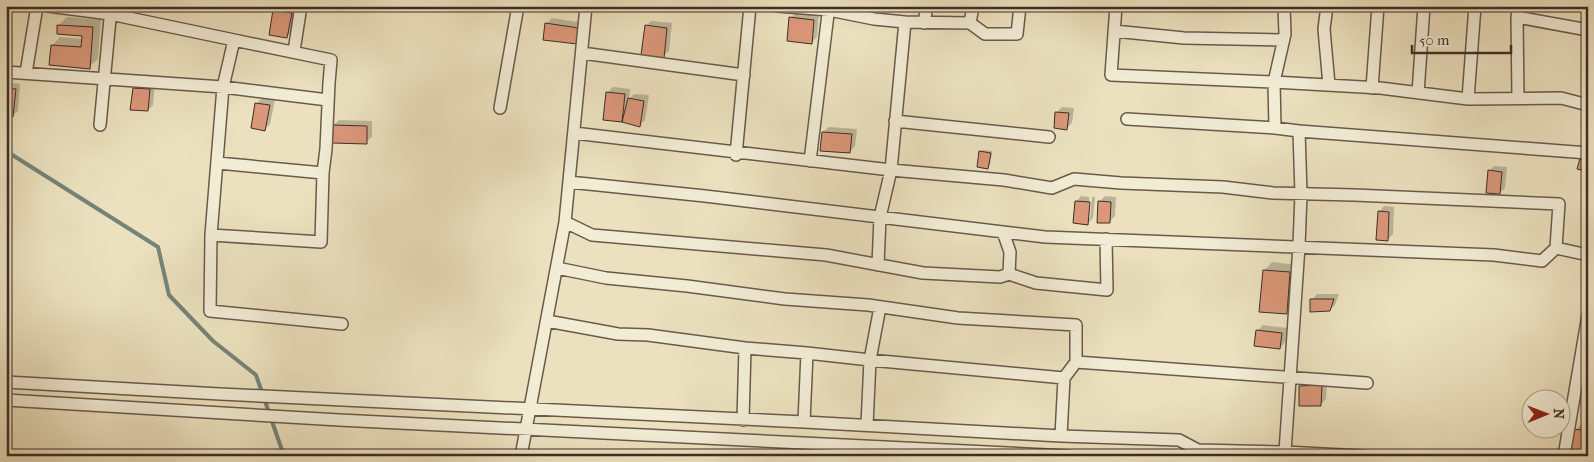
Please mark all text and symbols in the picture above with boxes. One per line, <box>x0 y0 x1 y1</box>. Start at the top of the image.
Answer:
scale bar <box>1412 22 1510 54</box>
text: 50 m <box>1419 31 1450 49</box>
north arrow <box>1522 390 1572 440</box>
text: N <box>1550 408 1567 420</box>

